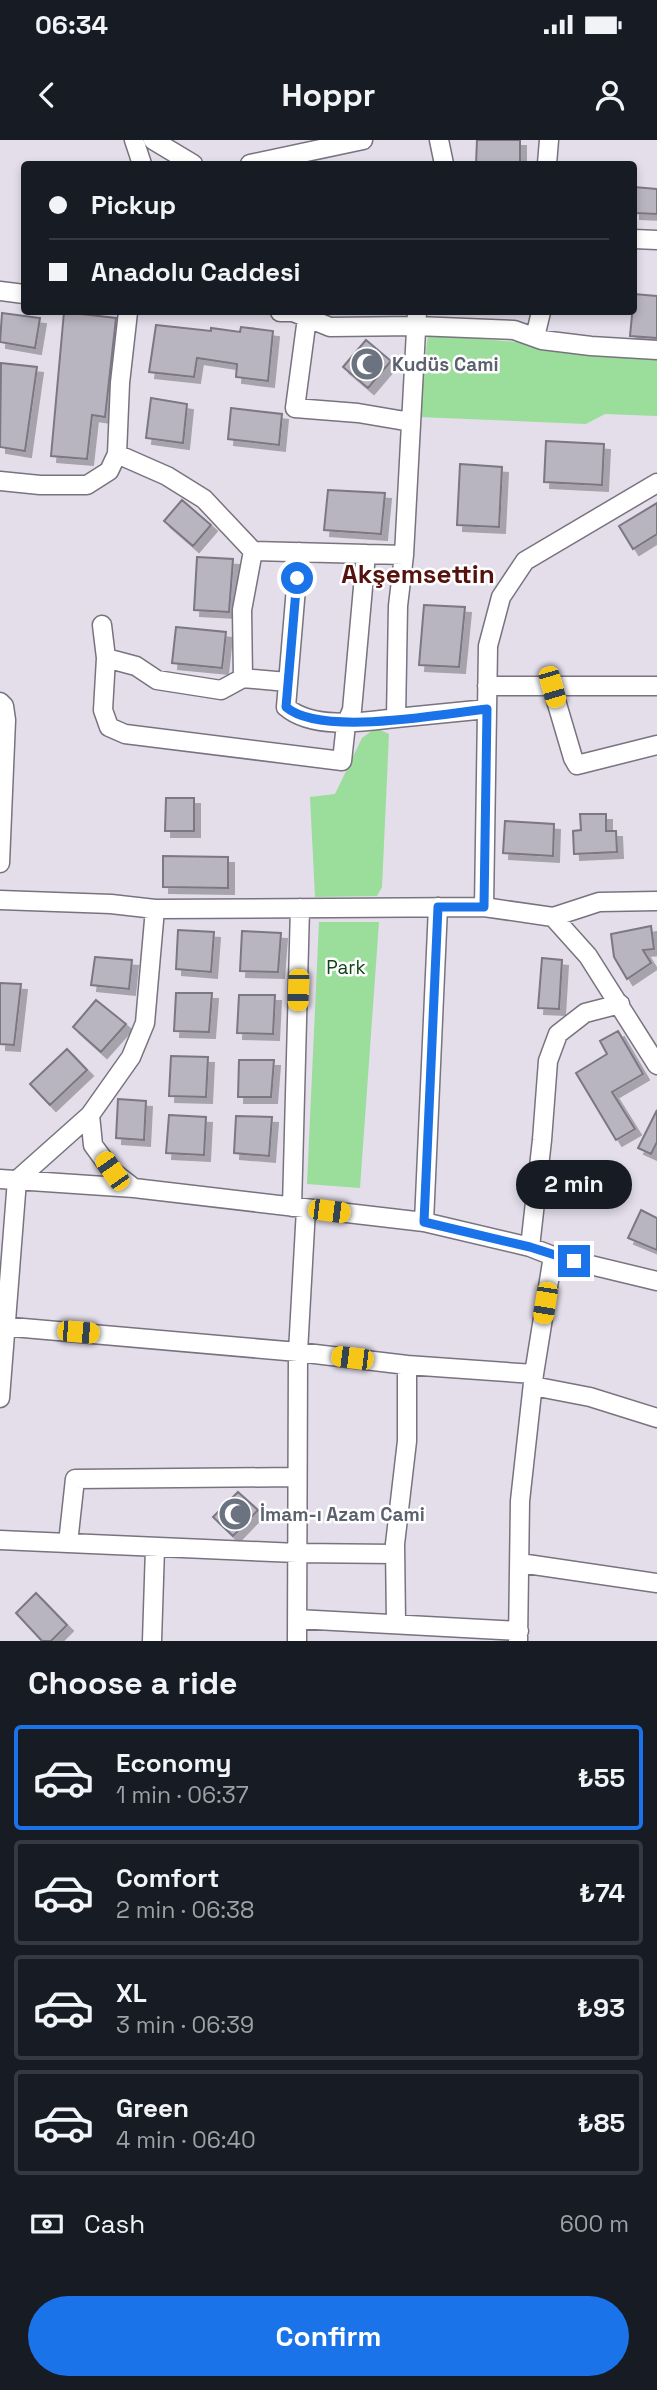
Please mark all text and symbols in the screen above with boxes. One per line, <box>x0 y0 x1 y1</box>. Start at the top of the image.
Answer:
text: 06:34 <box>35 8 108 42</box>
text: Hoppr <box>281 75 376 115</box>
icon: back <box>28 76 66 114</box>
icon: person <box>591 76 629 114</box>
text: Pickup <box>91 188 176 222</box>
text: Anadolu Caddesi <box>91 255 301 289</box>
mosque icon: Kudüs Cami <box>348 345 386 383</box>
place label: Kudüs Cami <box>392 352 498 377</box>
district label: Akşemsettin <box>341 557 495 591</box>
route start <box>281 562 313 594</box>
car <box>537 664 568 710</box>
park label: Park <box>326 955 366 980</box>
car <box>287 969 310 1011</box>
car <box>92 1148 133 1194</box>
callout: 2 min <box>516 1160 632 1208</box>
text: 2 min <box>544 1169 604 1199</box>
car <box>307 1198 352 1224</box>
route end <box>558 1245 590 1277</box>
car <box>532 1281 559 1325</box>
car <box>57 1320 100 1344</box>
car <box>330 1345 375 1371</box>
mosque icon: İmam-ı Azam Cami <box>216 1495 254 1533</box>
place label: İmam-ı Azam Cami <box>260 1502 425 1527</box>
text: Choose a ride <box>28 1663 238 1703</box>
icon: car <box>32 1746 95 1809</box>
text: Economy <box>116 1746 232 1780</box>
text: ₺55 <box>578 1761 625 1795</box>
text: 1 min · 06:37 <box>116 1780 249 1810</box>
icon: car <box>32 1861 95 1924</box>
text: Comfort <box>116 1861 219 1895</box>
text: ₺74 <box>579 1876 625 1910</box>
text: 2 min · 06:38 <box>116 1895 254 1925</box>
icon: car <box>32 1976 95 2039</box>
text: XL <box>116 1976 147 2010</box>
text: ₺93 <box>577 1991 625 2025</box>
text: 3 min · 06:39 <box>116 2010 254 2040</box>
icon: car <box>32 2091 95 2154</box>
text: Green <box>116 2091 189 2125</box>
text: ₺85 <box>578 2106 625 2140</box>
text: 4 min · 06:40 <box>116 2125 256 2155</box>
icon: cash <box>28 2205 66 2243</box>
text: Cash <box>84 2207 145 2241</box>
text: 600 m <box>560 2209 629 2239</box>
button: Confirm <box>28 2296 629 2376</box>

